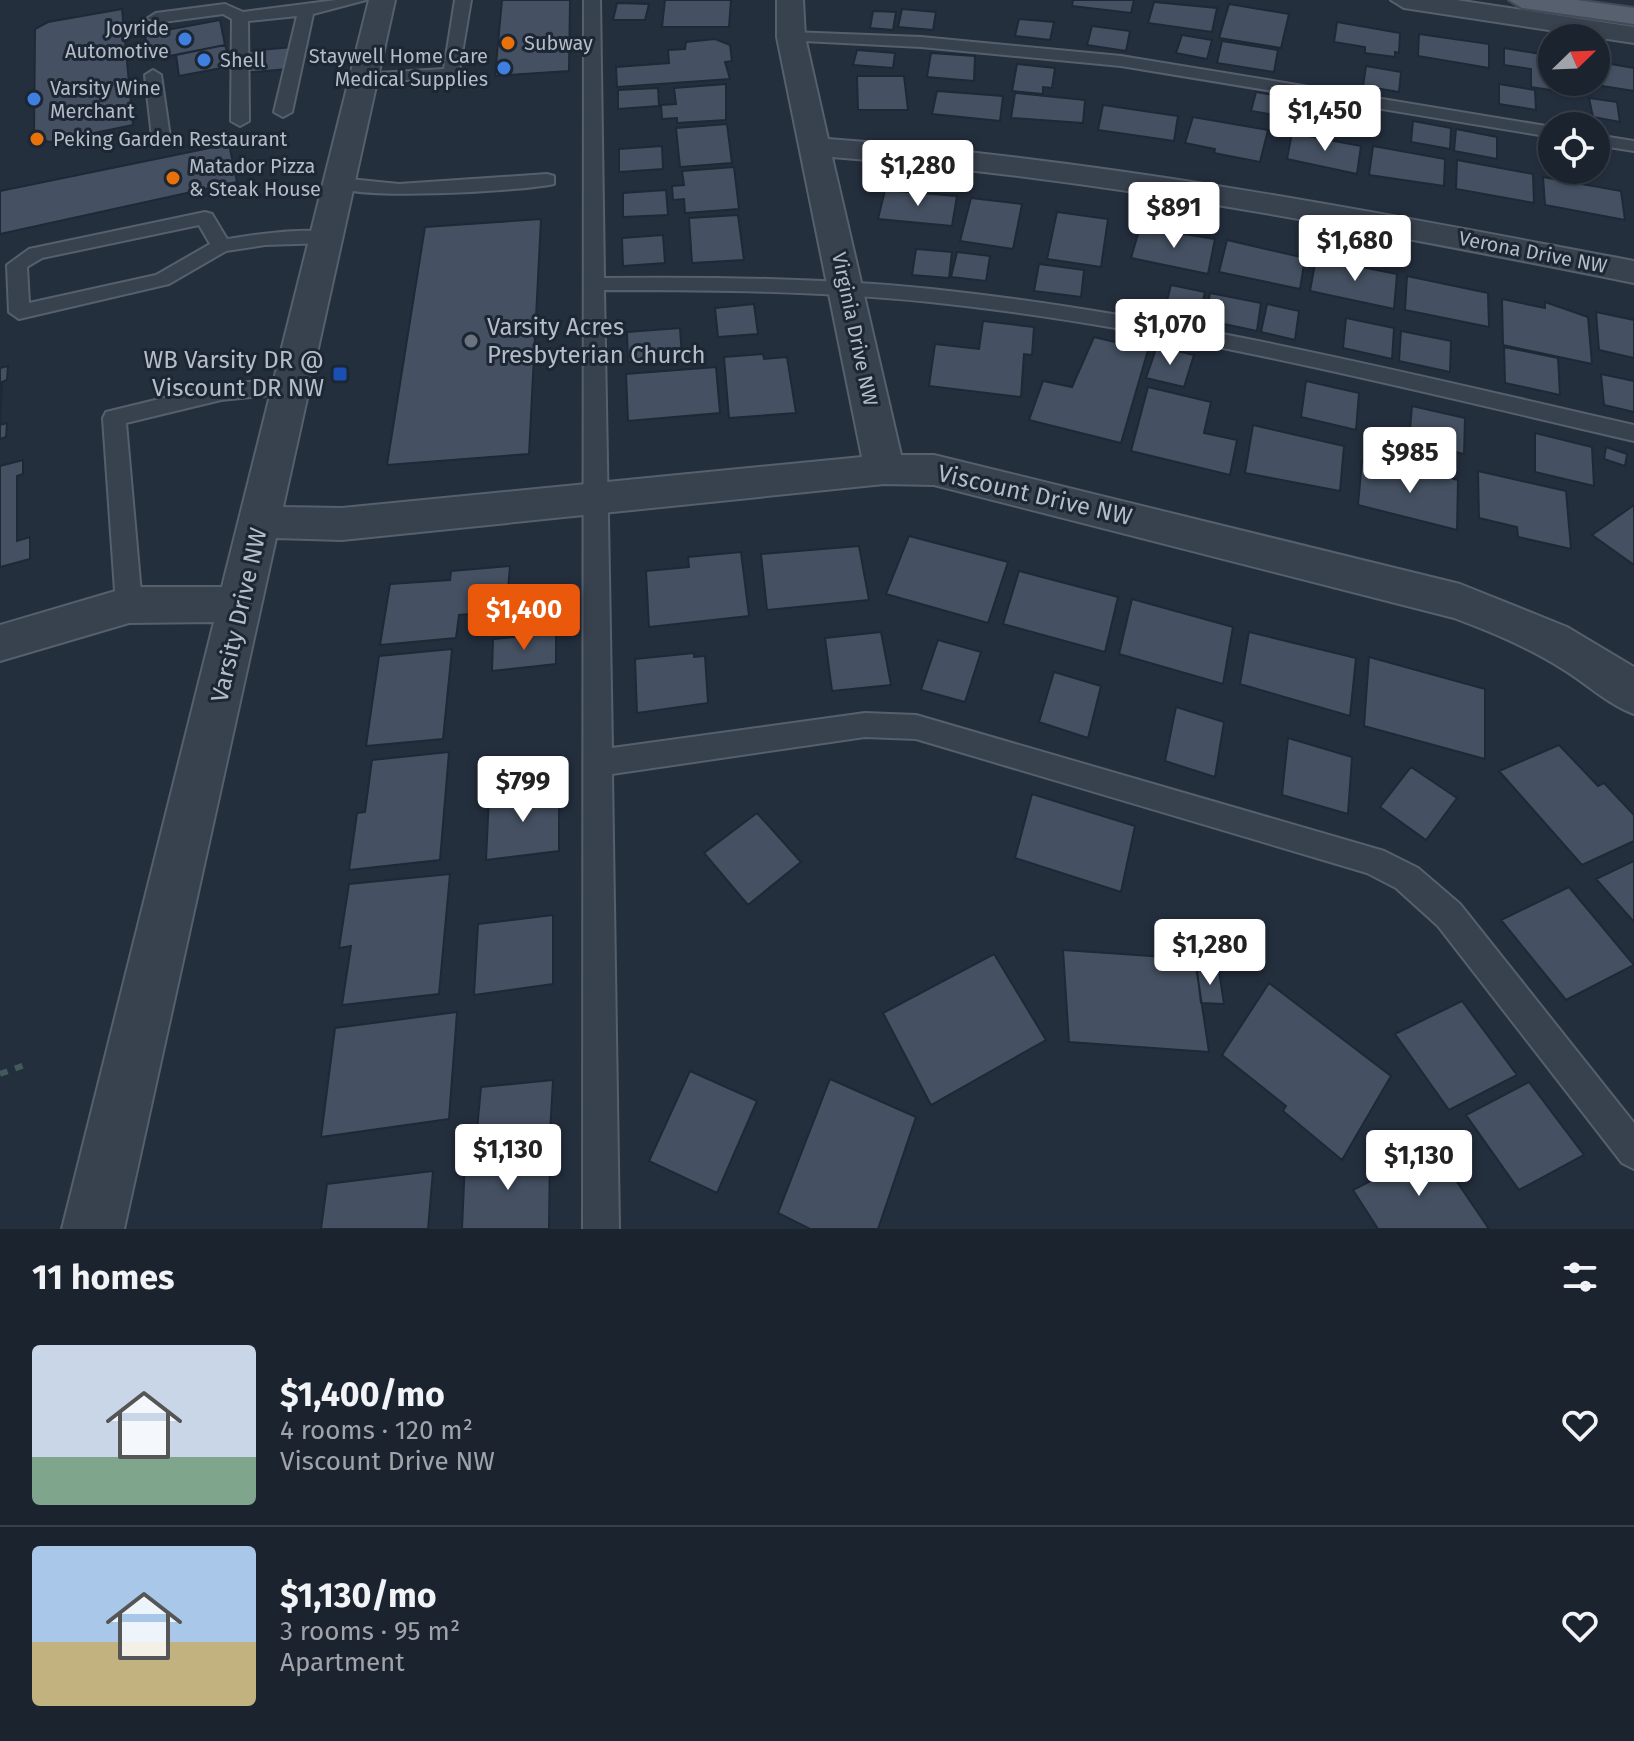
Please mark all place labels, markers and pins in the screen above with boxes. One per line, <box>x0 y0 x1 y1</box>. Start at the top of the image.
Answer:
place label: Joyride Automotive <box>65 16 169 63</box>
marker: Joyride Automotive <box>176 30 194 48</box>
place label: Subway <box>524 31 593 55</box>
marker: Subway <box>499 34 517 52</box>
place label: Staywell Home Care Medical Supplies <box>309 44 488 91</box>
place label: Shell <box>220 48 265 72</box>
marker: Shell <box>195 51 213 69</box>
marker: Staywell Home Care Medical Supplies <box>495 59 513 77</box>
place label: Varsity Wine Merchant <box>50 76 161 123</box>
pin: $1,450 <box>1260 85 1390 153</box>
marker: Varsity Wine Merchant <box>25 90 43 108</box>
place label: Peking Garden Restaurant <box>53 127 288 151</box>
marker: Peking Garden Restaurant <box>28 130 46 148</box>
pin: $1,280 <box>853 140 983 208</box>
place label: Matador Pizza & Steak House <box>189 154 321 201</box>
marker: Matador Pizza & Steak House <box>164 169 182 187</box>
pin: $891 <box>1127 182 1221 250</box>
pin: $1,680 <box>1290 215 1420 283</box>
pin: $1,070 <box>1105 299 1235 367</box>
place label: Varsity Acres Presbyterian Church <box>487 313 705 369</box>
marker: Varsity Acres Presbyterian Church <box>462 332 480 350</box>
place label: WB Varsity DR @ Viscount DR NW <box>143 346 324 402</box>
marker: WB Varsity DR @ Viscount DR NW <box>331 365 349 383</box>
pin: $985 <box>1363 427 1457 495</box>
pin: $1,400 <box>459 584 589 652</box>
pin: $799 <box>476 756 570 824</box>
pin: $1,280 <box>1145 919 1275 987</box>
pin: $1,130 <box>443 1124 573 1192</box>
pin: $1,130 <box>1354 1130 1484 1198</box>

